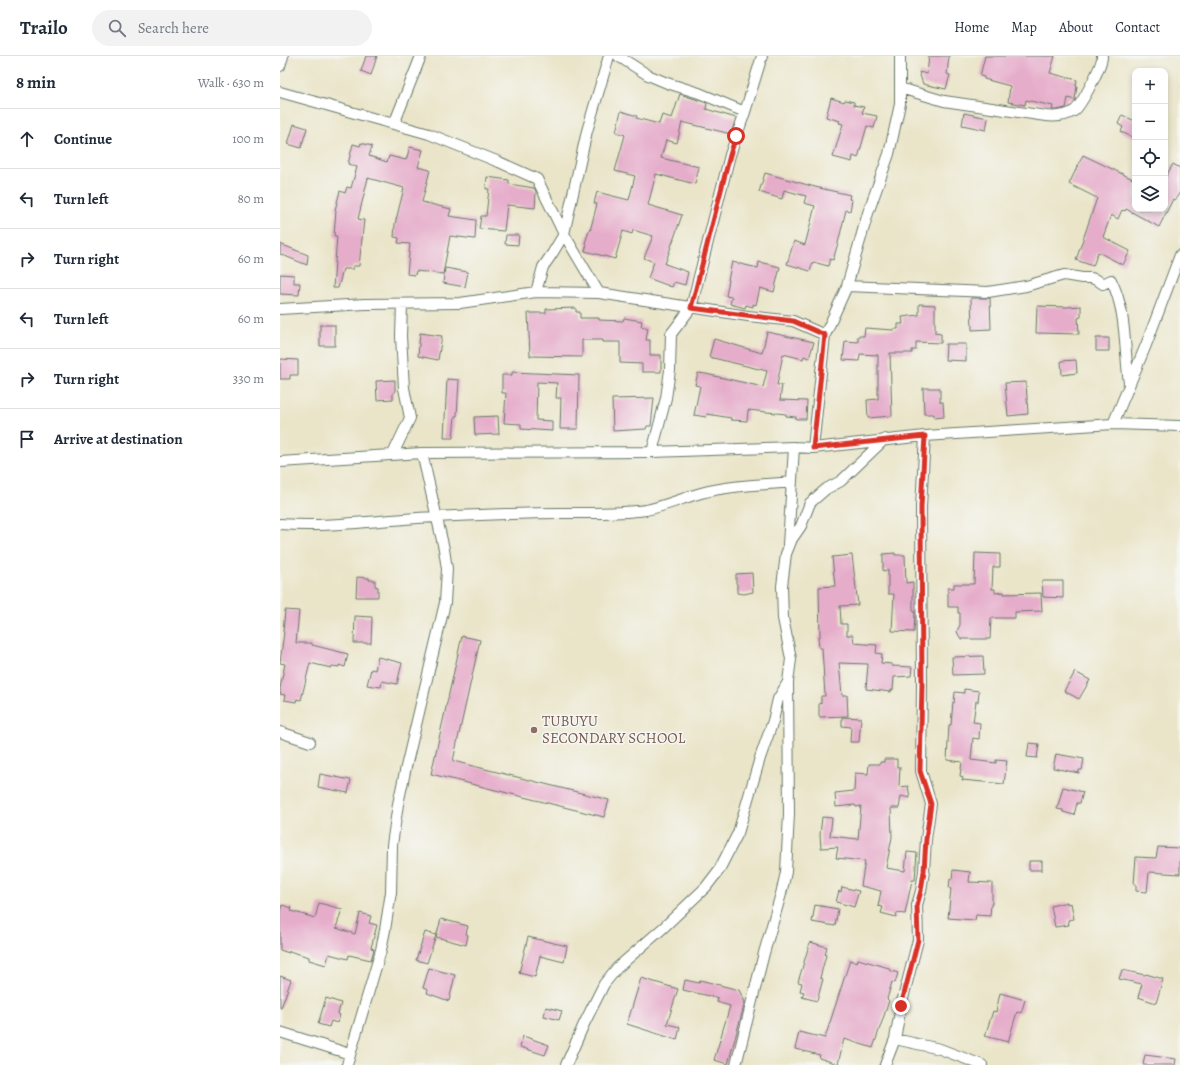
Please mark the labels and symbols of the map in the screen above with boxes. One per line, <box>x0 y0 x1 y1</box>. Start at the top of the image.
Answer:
route start <box>727 127 745 145</box>
place label: TUBUYU SECONDARY SCHOOL <box>542 711 686 748</box>
marker: TUBUYU SECONDARY SCHOOL <box>529 725 539 735</box>
route end <box>892 997 910 1015</box>

